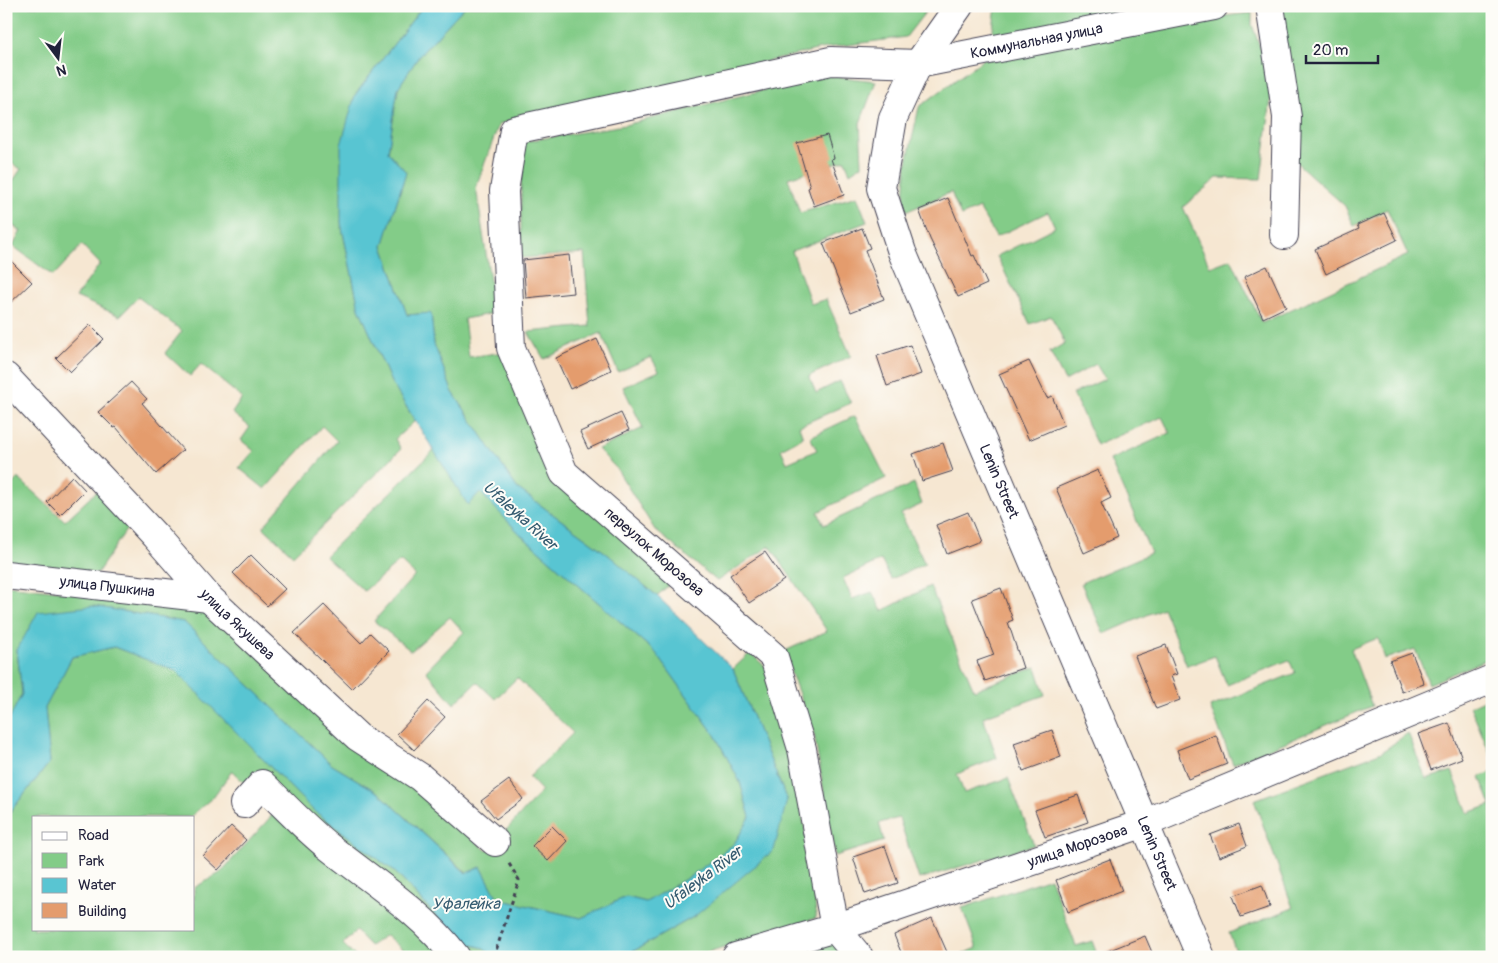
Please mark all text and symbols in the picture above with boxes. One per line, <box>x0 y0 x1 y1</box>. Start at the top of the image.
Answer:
street label: Коммунальная улица <box>969 19 1104 63</box>
north arrow <box>32 32 82 82</box>
scale bar <box>1306 32 1378 64</box>
text: 20 m <box>1313 41 1348 60</box>
text: N <box>54 61 68 80</box>
street label: Lenin Street <box>975 441 1024 522</box>
water label: Ufaleyka River <box>479 477 563 556</box>
street label: переулок Морозова <box>600 503 708 601</box>
street label: улица Пушкина <box>58 572 156 601</box>
street label: улица Якушева <box>195 584 279 664</box>
street label: Lenin Street <box>1133 813 1182 894</box>
legend <box>32 816 195 930</box>
street label: улица Морозова <box>1024 820 1130 872</box>
text: Road <box>78 826 109 845</box>
water label: Ufaleyka River <box>660 841 748 914</box>
text: Park <box>78 852 105 871</box>
text: Water <box>78 876 117 895</box>
water label: Уфалейка <box>432 894 502 914</box>
text: Building <box>78 902 126 921</box>

